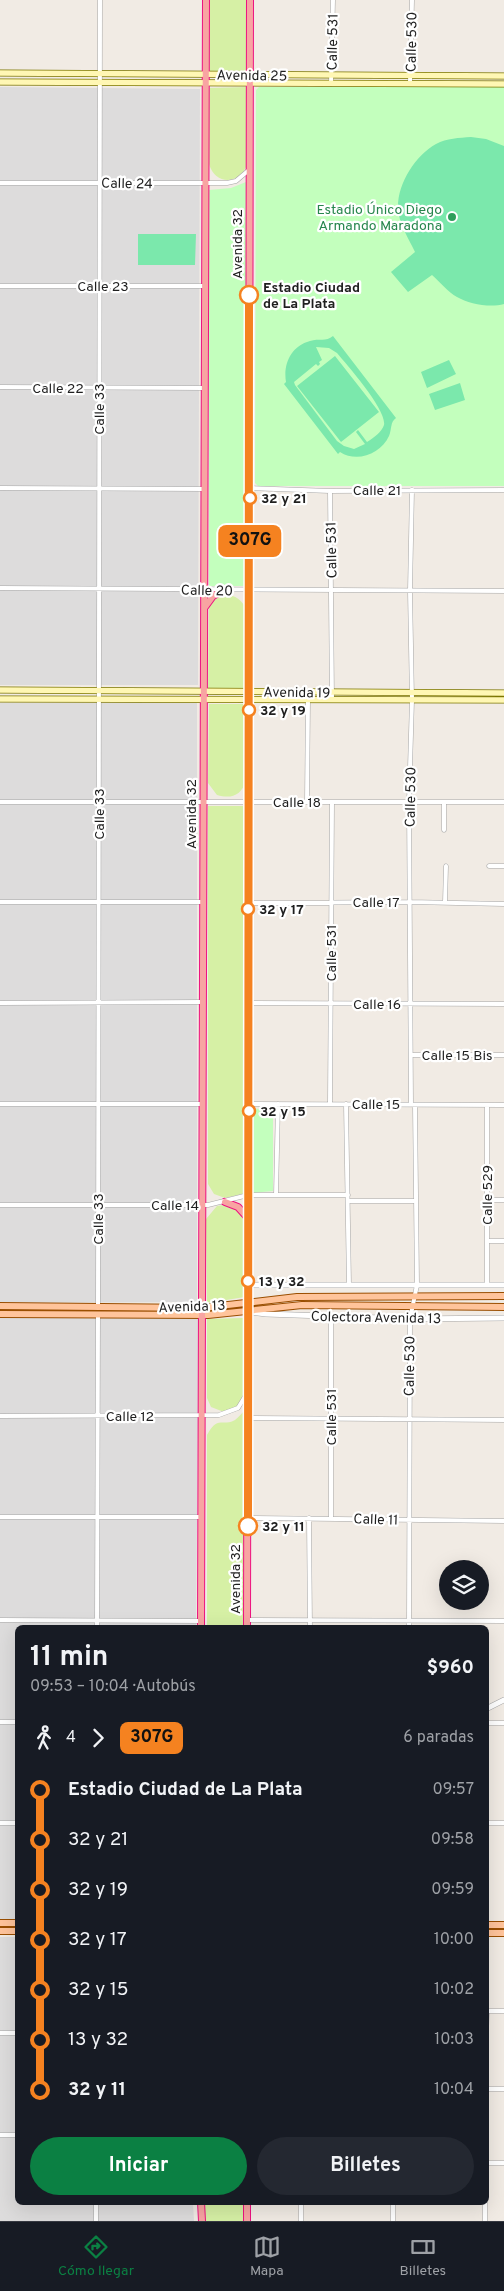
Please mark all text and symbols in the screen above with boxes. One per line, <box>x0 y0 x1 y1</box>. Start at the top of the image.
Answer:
street label: Calle 530 <box>403 12 422 72</box>
street label: Calle 531 <box>325 13 342 71</box>
street label: Avenida 25 <box>216 67 288 86</box>
street label: Calle 24 <box>101 176 153 193</box>
place label: Estadio Único Diego Armando Maradona <box>316 201 442 235</box>
street label: Avenida 32 <box>230 209 247 279</box>
marker: Estadio Único Diego Armando Maradona <box>446 211 458 223</box>
street label: Calle 23 <box>77 279 129 296</box>
place label: Estadio Ciudad de La Plata <box>263 280 360 313</box>
marker: Estadio Ciudad de La Plata <box>239 285 259 305</box>
street label: Calle 22 <box>32 381 84 398</box>
street label: Calle 33 <box>92 383 109 435</box>
street label: Calle 21 <box>353 483 401 500</box>
marker: 32 y 21 <box>243 491 257 505</box>
place label: 32 y 21 <box>261 491 307 508</box>
street label: Calle 531 <box>324 521 341 579</box>
line badge: 307G <box>215 525 285 557</box>
text: 307G <box>228 529 272 552</box>
street label: Calle 20 <box>181 583 233 600</box>
street label: Avenida 19 <box>263 684 331 703</box>
marker: 32 y 19 <box>242 703 256 717</box>
place label: 32 y 19 <box>260 703 306 720</box>
street label: Calle 530 <box>402 767 421 827</box>
street label: Avenida 32 <box>184 779 201 849</box>
street label: Calle 33 <box>92 788 109 840</box>
street label: Calle 18 <box>273 795 321 812</box>
street label: Calle 17 <box>352 895 400 912</box>
marker: 32 y 17 <box>241 902 255 916</box>
place label: 32 y 17 <box>259 902 304 919</box>
street label: Calle 531 <box>324 925 341 981</box>
street label: Calle 16 <box>353 997 401 1014</box>
street label: Calle 15 Bis <box>421 1048 493 1065</box>
street label: Calle 15 <box>352 1097 400 1114</box>
marker: 32 y 15 <box>242 1104 256 1118</box>
place label: 32 y 15 <box>260 1104 306 1121</box>
street label: Calle 529 <box>480 1165 497 1225</box>
street label: Calle 33 <box>91 1193 108 1245</box>
street label: Calle 14 <box>151 1198 199 1215</box>
marker: 13 y 32 <box>241 1274 255 1288</box>
place label: 13 y 32 <box>259 1274 305 1291</box>
street label: Avenida 13 <box>158 1298 226 1317</box>
street label: Colectora Avenida 13 <box>311 1309 441 1328</box>
street label: Calle 530 <box>401 1336 420 1396</box>
street label: Calle 531 <box>324 1389 341 1445</box>
street label: Calle 12 <box>106 1409 154 1426</box>
street label: Calle 11 <box>353 1511 399 1530</box>
marker: 32 y 11 <box>238 1516 258 1536</box>
place label: 32 y 11 <box>262 1519 305 1536</box>
street label: Avenida 32 <box>228 1544 245 1614</box>
map controls <box>439 1560 489 1610</box>
button: layers <box>439 1560 489 1610</box>
text: 11 min <box>30 1640 108 1676</box>
text: $960 <box>427 1656 474 1680</box>
text: 09:53 – 10:04 · Autobús <box>30 1677 196 1697</box>
icon: walk <box>30 1724 58 1752</box>
icon: forward <box>84 1724 112 1752</box>
text: 307G <box>130 1726 173 1749</box>
text: 4 <box>66 1728 76 1748</box>
text: 6 paradas <box>403 1728 474 1748</box>
text: Estadio Ciudad de La Plata <box>68 1778 303 1802</box>
text: 09:57 <box>432 1780 474 1800</box>
text: 32 y 21 <box>68 1828 128 1852</box>
text: 09:58 <box>431 1830 474 1850</box>
text: 32 y 19 <box>68 1878 128 1902</box>
text: 09:59 <box>431 1880 474 1900</box>
text: 32 y 17 <box>68 1928 127 1952</box>
text: 10:00 <box>434 1930 474 1950</box>
text: 32 y 15 <box>68 1978 129 2002</box>
text: 10:02 <box>434 1980 474 2000</box>
text: 13 y 32 <box>68 2028 128 2052</box>
text: 10:03 <box>434 2030 474 2050</box>
text: 32 y 11 <box>68 2078 126 2102</box>
text: 10:04 <box>434 2080 474 2100</box>
button: Iniciar <box>30 2137 247 2195</box>
button: Billetes <box>257 2137 474 2195</box>
tab: Cómo llegar <box>58 2233 134 2280</box>
tab: Mapa <box>250 2233 284 2280</box>
tab: Billetes <box>400 2233 446 2280</box>

